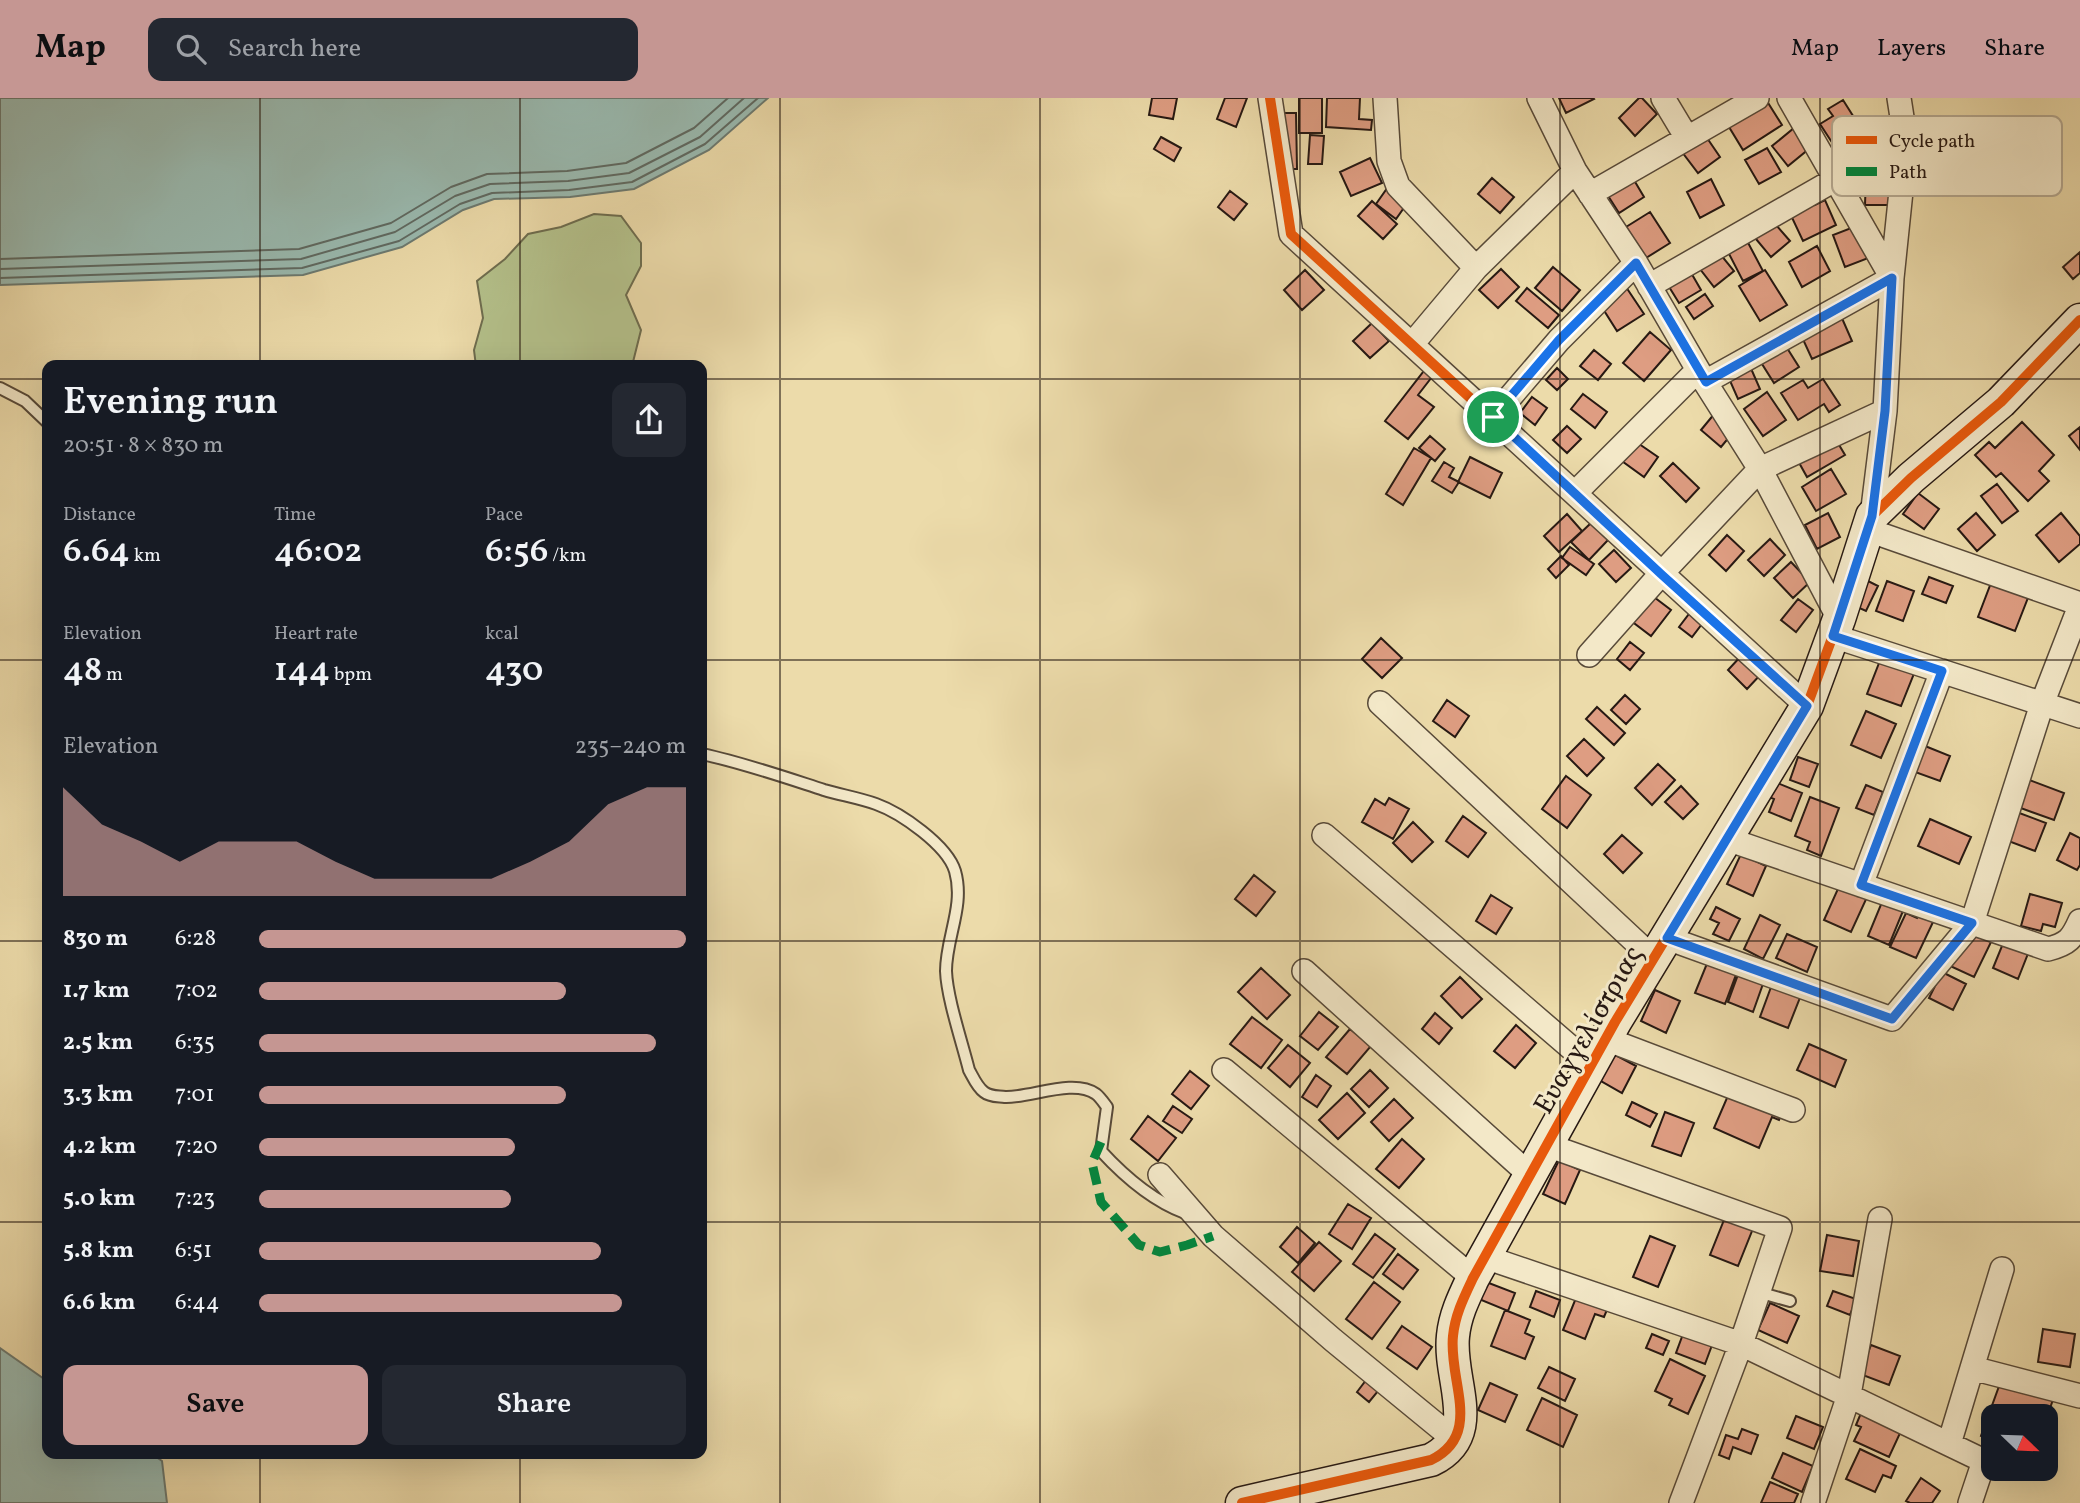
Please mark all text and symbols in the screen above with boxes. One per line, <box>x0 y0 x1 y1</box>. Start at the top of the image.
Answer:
search box <box>148 18 638 81</box>
text: Map <box>35 26 106 72</box>
icon: search <box>172 30 210 68</box>
text: Search here <box>228 31 361 67</box>
text: Map <box>1791 32 1839 66</box>
text: Layers <box>1877 32 1946 66</box>
text: Share <box>1984 32 2045 66</box>
legend <box>1832 116 2062 196</box>
text: Cycle path <box>1889 129 1975 155</box>
text: Path <box>1889 160 1927 186</box>
text: Evening run <box>63 377 278 430</box>
button: share <box>612 383 686 457</box>
pin <box>1463 387 1523 447</box>
icon: arrive <box>1474 398 1512 436</box>
text: 20:51 · 8 × 830 m <box>63 430 223 462</box>
text: Distance <box>63 502 136 528</box>
text: Time <box>274 502 316 528</box>
text: Pace <box>485 502 523 528</box>
text: 6.64 <box>63 528 130 576</box>
text: 46:02 <box>274 528 363 576</box>
text: 6:56 <box>485 528 548 576</box>
text: km <box>130 543 161 569</box>
text: /km <box>548 543 586 569</box>
text: Elevation <box>63 621 142 647</box>
text: Heart rate <box>274 621 358 647</box>
text: kcal <box>485 621 519 647</box>
text: 48 <box>63 647 102 695</box>
text: 144 <box>274 647 330 695</box>
text: 430 <box>485 647 543 695</box>
text: m <box>102 662 123 688</box>
text: bpm <box>330 662 372 688</box>
text: Elevation <box>63 731 159 763</box>
text: 235–240 m <box>575 731 686 763</box>
text: 830 m <box>63 923 128 955</box>
text: 6:28 <box>175 923 216 955</box>
street label: Ευαγγελίστριας <box>1525 939 1653 1122</box>
text: 1.7 km <box>63 975 130 1007</box>
text: 7:02 <box>175 975 218 1007</box>
text: 2.5 km <box>63 1027 133 1059</box>
text: 6:35 <box>175 1027 215 1059</box>
text: 3.3 km <box>63 1079 133 1111</box>
text: 7:01 <box>175 1079 214 1111</box>
text: 4.2 km <box>63 1131 136 1163</box>
text: 7:20 <box>175 1131 218 1163</box>
text: 5.0 km <box>63 1183 136 1215</box>
text: 7:23 <box>175 1183 215 1215</box>
text: 5.8 km <box>63 1235 134 1267</box>
text: 6:51 <box>175 1235 212 1267</box>
text: 6.6 km <box>63 1287 136 1319</box>
text: 6:44 <box>175 1287 220 1319</box>
button: Save <box>63 1365 368 1445</box>
button: Share <box>382 1365 686 1445</box>
north arrow <box>1981 1404 2058 1480</box>
map controls <box>1981 1404 2058 1481</box>

